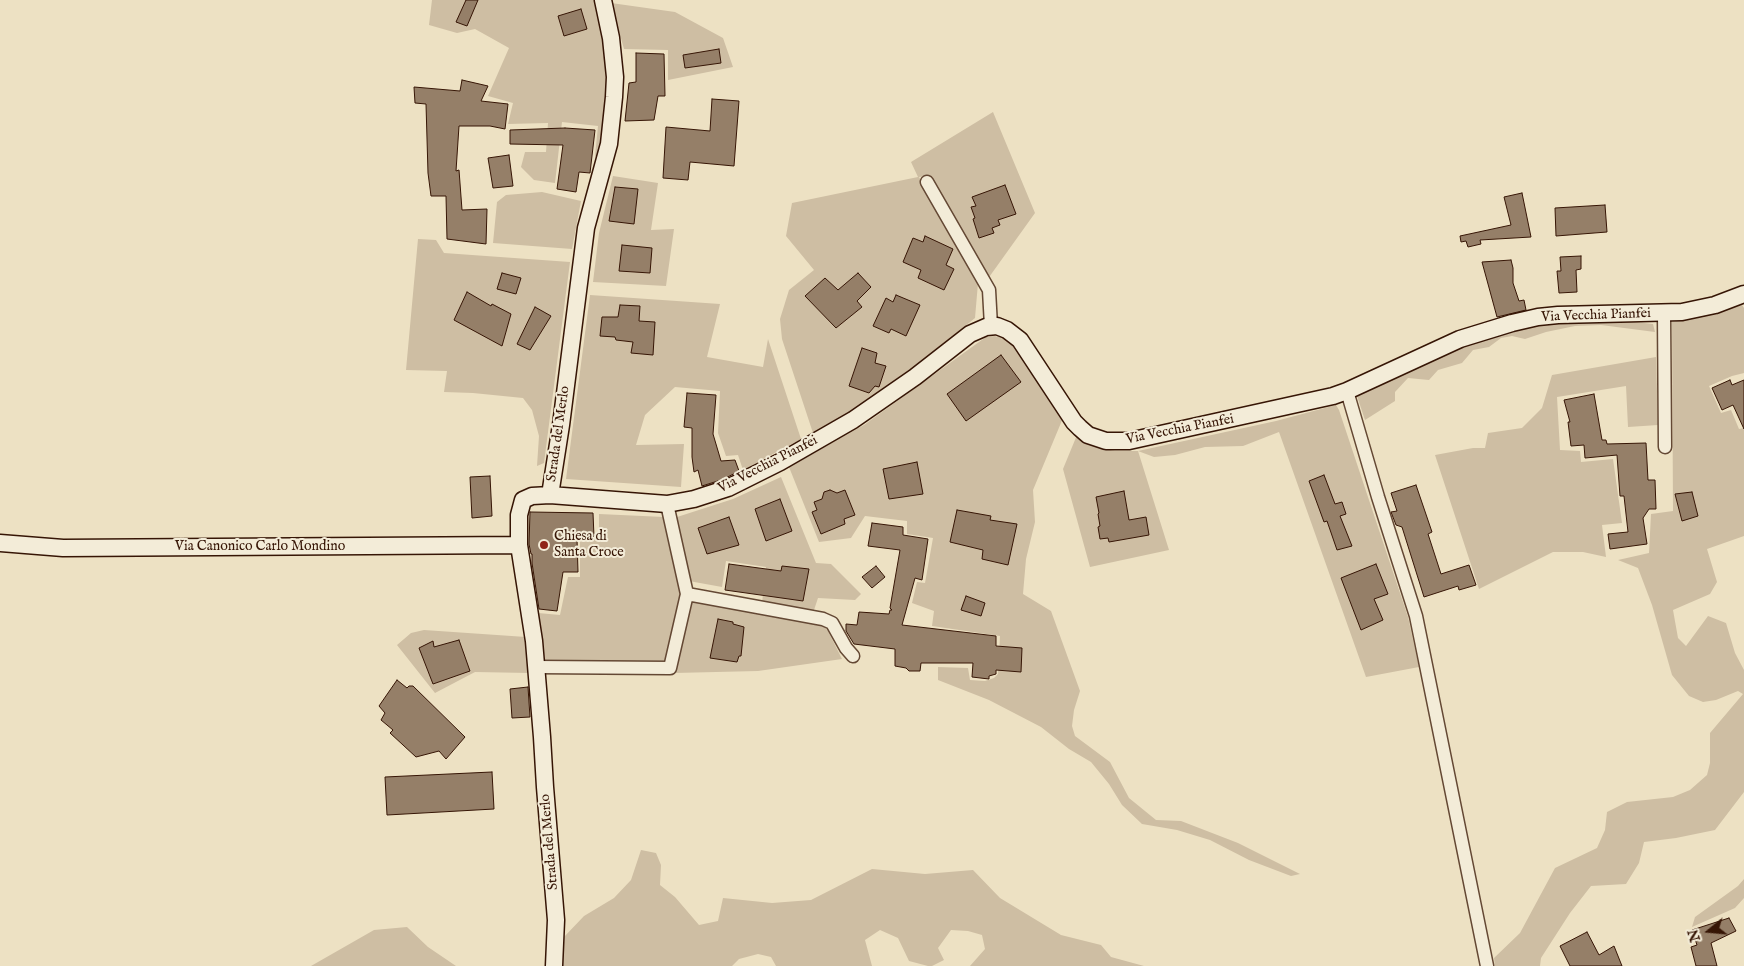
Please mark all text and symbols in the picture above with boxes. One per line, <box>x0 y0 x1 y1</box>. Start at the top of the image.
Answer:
street label: Via Vecchia Pianfei <box>1541 306 1651 326</box>
street label: Strada del Merlo <box>544 385 574 483</box>
street label: Via Vecchia Pianfei <box>1125 411 1235 449</box>
street label: Via Vecchia Pianfei <box>715 433 821 497</box>
place label: Chiesa di Santa Croce <box>554 529 624 562</box>
street label: Via Canonico Carlo Mondino <box>175 539 345 555</box>
marker: Chiesa di Santa Croce <box>538 539 550 551</box>
street label: Strada del Merlo <box>537 793 563 891</box>
north arrow <box>1684 906 1734 956</box>
text: N <box>1684 927 1705 944</box>

